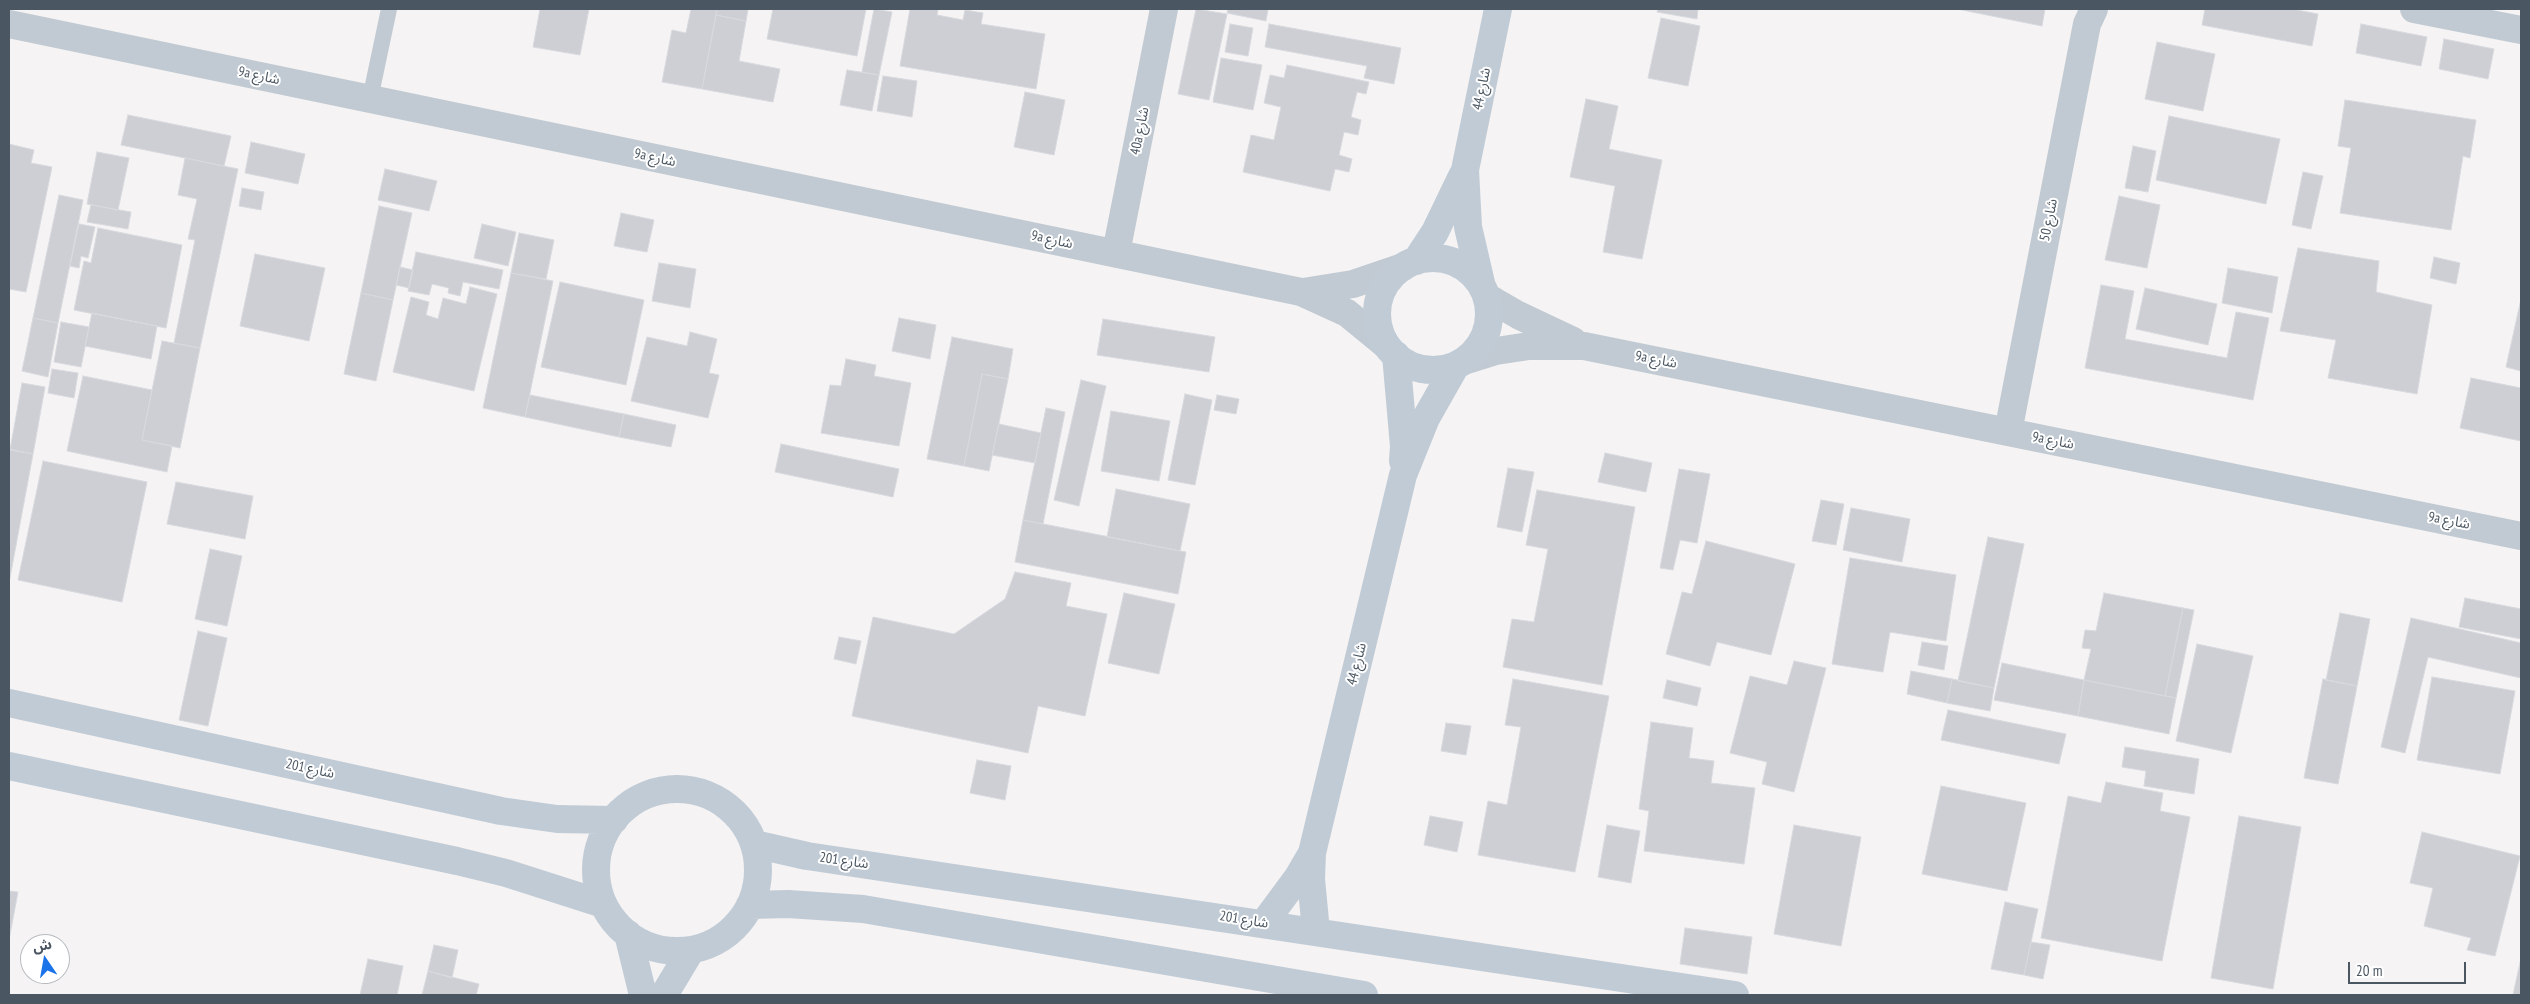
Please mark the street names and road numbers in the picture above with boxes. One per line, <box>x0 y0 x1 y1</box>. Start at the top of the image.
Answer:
street label: 9a شارع <box>237 63 281 89</box>
street label: شارع 44 <box>1469 66 1495 112</box>
street label: 40a شارع <box>1127 106 1153 156</box>
street label: 9a شارع <box>633 145 677 171</box>
street label: شارع 50 <box>2037 197 2061 243</box>
street label: 9a شارع <box>1030 227 1074 253</box>
street label: 9a شارع <box>1634 348 1678 372</box>
street label: 9a شارع <box>2031 429 2075 453</box>
street label: 9a شارع <box>2427 509 2471 533</box>
street label: شارع 44 <box>1344 641 1370 687</box>
street label: شارع 201 <box>284 756 336 782</box>
street label: شارع 201 <box>818 849 870 873</box>
street label: شارع 201 <box>1218 908 1270 932</box>

